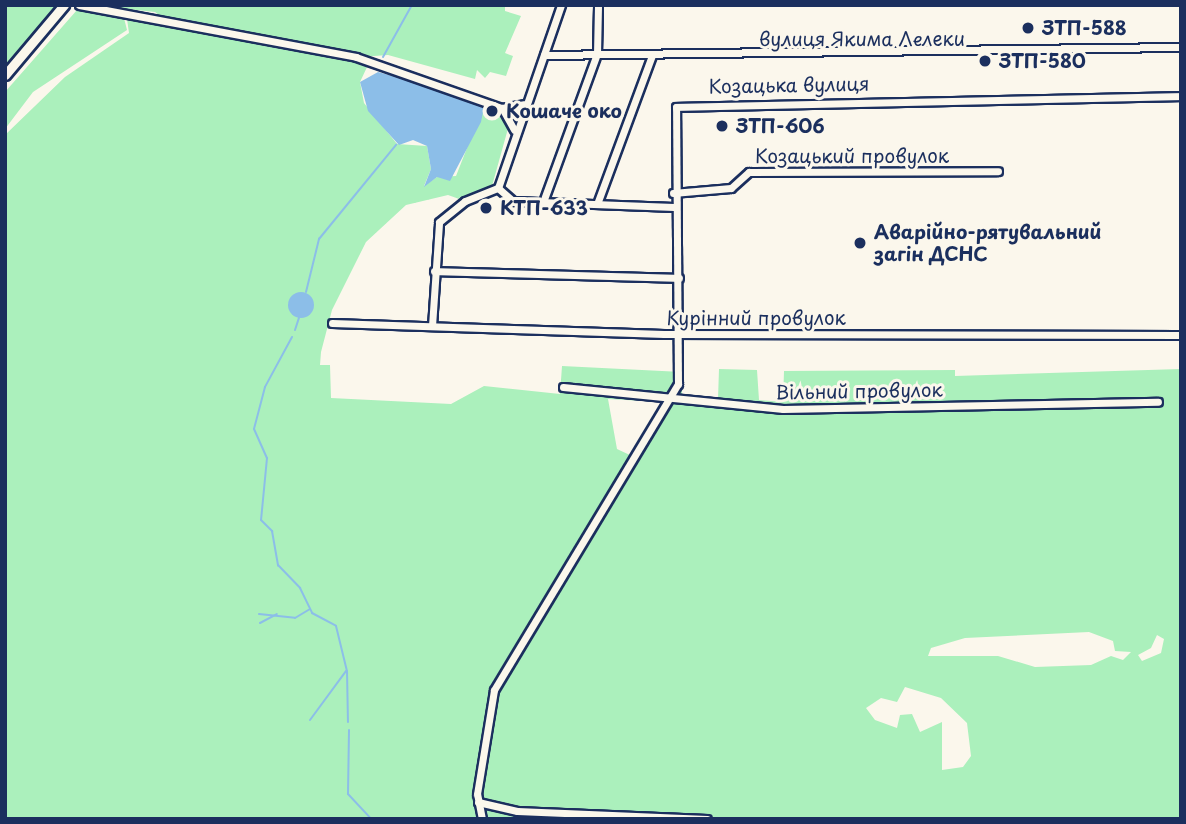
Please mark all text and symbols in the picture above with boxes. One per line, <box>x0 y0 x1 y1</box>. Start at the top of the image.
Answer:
place label: ЗТП-588 <box>1042 17 1127 39</box>
marker: ЗТП-588 <box>1020 20 1036 36</box>
street label: вулиця Якима Лелеки <box>758 28 966 50</box>
place label: ЗТП-580 <box>999 50 1086 72</box>
marker: ЗТП-580 <box>977 53 993 69</box>
street label: Козацька вулиця <box>708 72 870 98</box>
place label: Кошаче око <box>506 100 623 122</box>
marker: Кошаче око <box>484 103 500 119</box>
place label: ЗТП-606 <box>736 115 825 137</box>
marker: ЗТП-606 <box>714 118 730 134</box>
street label: Козацький провулок <box>755 145 949 167</box>
place label: КТП-633 <box>500 197 588 219</box>
marker: КТП-633 <box>478 200 494 216</box>
place label: Аварійно-рятувальний загін ДСНС <box>874 221 1101 265</box>
marker: Аварійно-рятувальний загін ДСНС <box>852 235 868 251</box>
street label: Курінний провулок <box>666 307 846 329</box>
street label: Вільний провулок <box>775 378 943 404</box>

